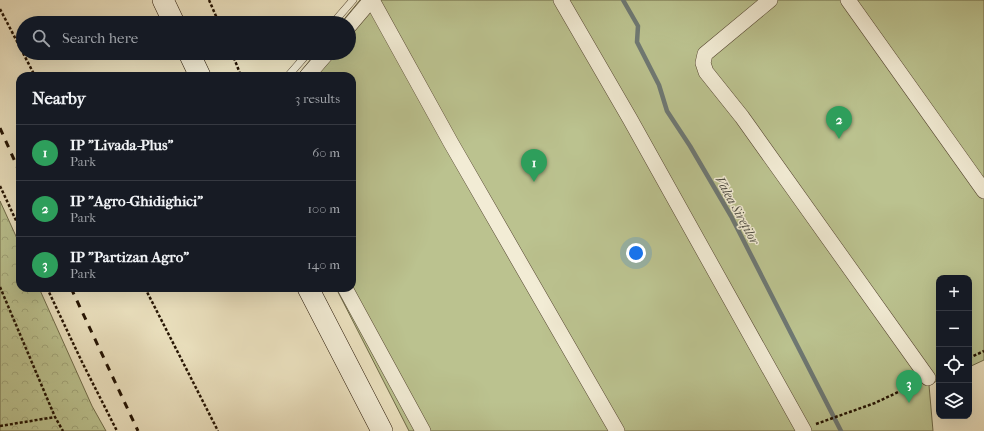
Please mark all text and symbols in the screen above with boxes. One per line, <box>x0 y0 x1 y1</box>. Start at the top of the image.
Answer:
search box <box>16 16 356 60</box>
icon: search <box>30 27 52 49</box>
text: Search here <box>62 29 138 47</box>
text: Nearby <box>32 88 86 108</box>
text: 3 results <box>295 91 340 106</box>
pin: 2 <box>826 106 852 139</box>
text: IP "Livada-Plus" <box>70 136 173 154</box>
text: 1 <box>43 145 47 160</box>
text: 60 m <box>312 145 340 160</box>
pin: 1 <box>521 149 547 182</box>
text: Park <box>70 154 96 169</box>
water label: Valea Sireților <box>713 173 763 248</box>
text: IP "Agro-Ghidighici" <box>70 192 203 210</box>
text: 2 <box>42 201 48 216</box>
text: 100 m <box>307 201 340 216</box>
text: Park <box>70 210 96 225</box>
your location <box>626 243 646 263</box>
text: IP "Partizan Agro" <box>70 248 189 266</box>
text: 3 <box>42 257 48 272</box>
text: 140 m <box>307 257 340 272</box>
text: Park <box>70 266 96 281</box>
map controls <box>936 275 972 419</box>
button: + <box>936 275 972 311</box>
button: − <box>936 311 972 347</box>
button: locate <box>936 347 972 383</box>
pin: 3 <box>896 370 922 403</box>
button: layers <box>936 383 972 419</box>

